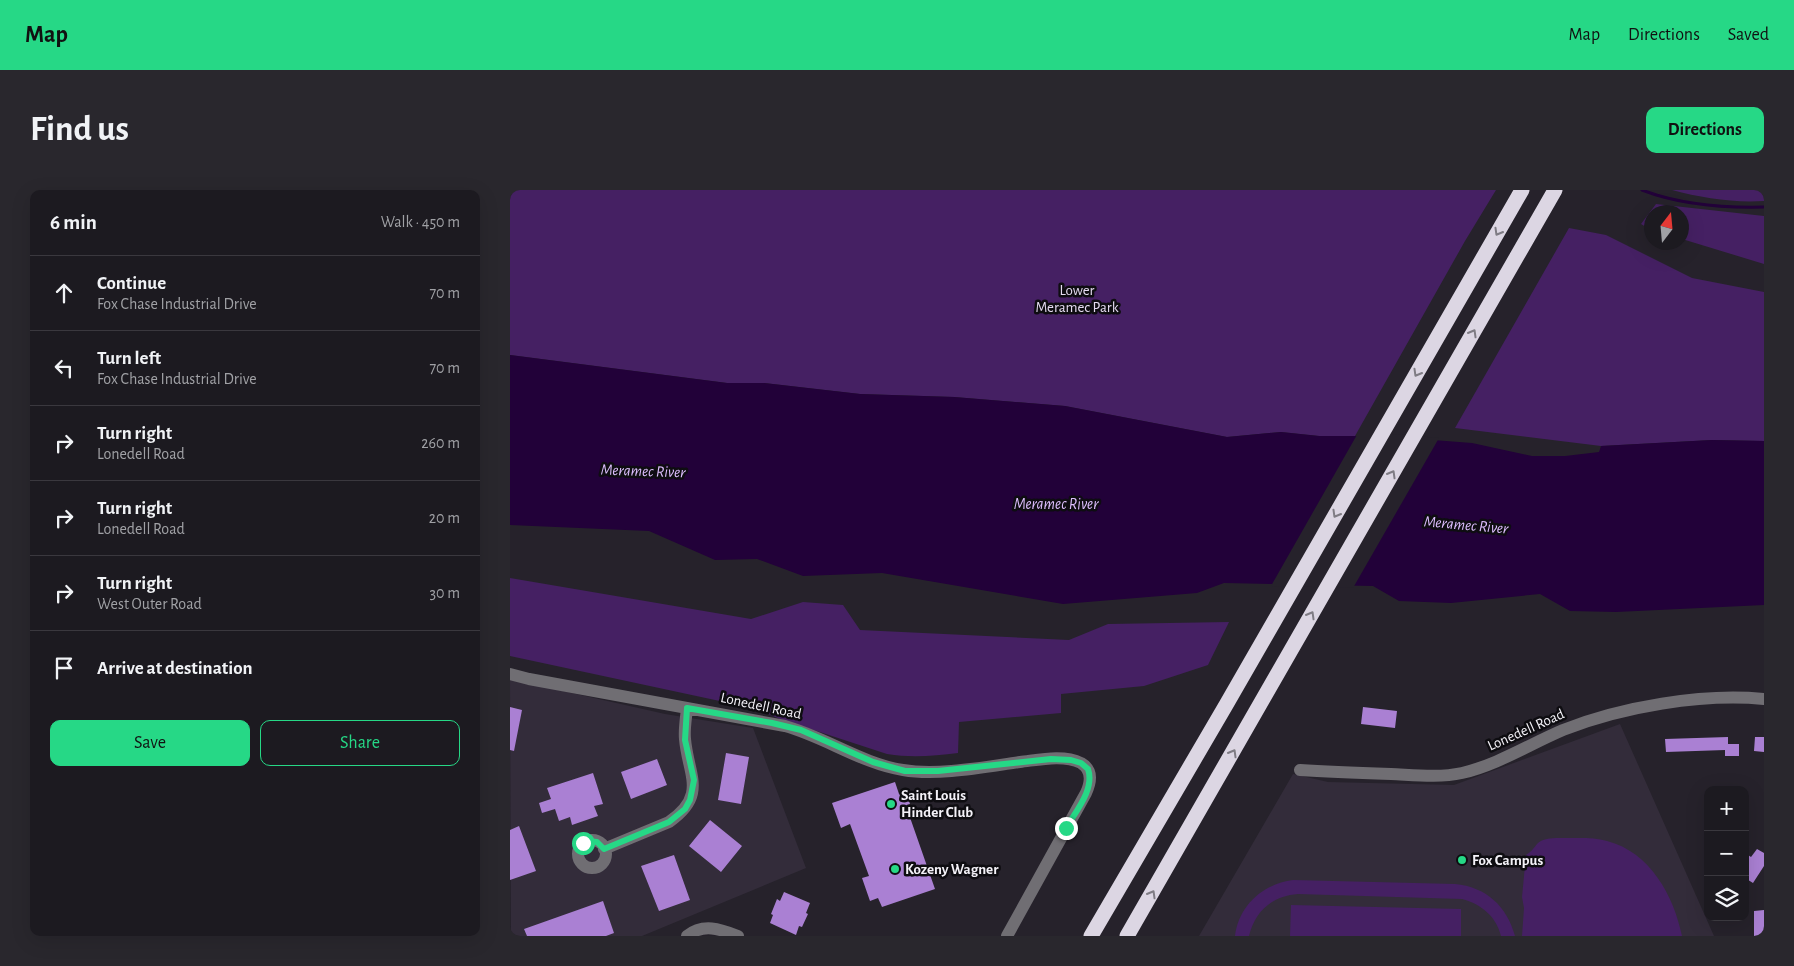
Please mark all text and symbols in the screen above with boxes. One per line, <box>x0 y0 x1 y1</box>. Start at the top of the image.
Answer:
text: Map <box>25 23 68 47</box>
text: Map <box>1569 26 1600 44</box>
text: Directions <box>1628 26 1700 44</box>
text: Saved <box>1728 26 1769 44</box>
button: Directions <box>1646 107 1764 153</box>
text: Find us <box>30 112 129 147</box>
north arrow <box>1644 205 1689 250</box>
text: 6 min <box>50 212 97 233</box>
text: Walk · 450 m <box>381 214 460 230</box>
one-way arrow <box>1494 227 1504 236</box>
text: Continue <box>97 274 166 293</box>
icon: ahead <box>50 279 78 307</box>
park label: Lower Meramec Park <box>1036 283 1119 315</box>
text: 70 m <box>429 285 460 301</box>
text: Fox Chase Industrial Drive <box>97 296 257 312</box>
one-way arrow <box>1467 330 1477 339</box>
text: Turn left <box>97 349 161 368</box>
icon: left <box>50 354 78 382</box>
text: 70 m <box>429 360 460 376</box>
one-way arrow <box>1413 368 1423 377</box>
text: Fox Chase Industrial Drive <box>97 371 257 387</box>
text: Turn right <box>97 424 172 443</box>
icon: right <box>50 429 78 457</box>
text: 260 m <box>421 435 460 451</box>
text: Lonedell Road <box>97 446 185 462</box>
water label: Meramec River <box>600 462 686 481</box>
one-way arrow <box>1386 471 1396 480</box>
water label: Meramec River <box>1014 496 1099 512</box>
text: Turn right <box>97 499 172 518</box>
icon: right <box>50 504 78 532</box>
one-way arrow <box>1332 509 1342 518</box>
text: 20 m <box>429 510 460 526</box>
water label: Meramec River <box>1423 513 1510 537</box>
text: Lonedell Road <box>97 521 185 537</box>
text: Turn right <box>97 574 172 593</box>
icon: right <box>50 579 78 607</box>
text: 30 m <box>430 585 460 601</box>
text: West Outer Road <box>97 596 202 612</box>
one-way arrow <box>1305 612 1315 621</box>
icon: arrive <box>50 654 78 682</box>
text: Arrive at destination <box>97 659 253 678</box>
street label: Lonedell Road <box>719 690 803 722</box>
street label: Lonedell Road <box>1485 706 1567 754</box>
button: Save <box>50 720 250 766</box>
button: Share <box>260 720 460 766</box>
one-way arrow <box>1226 749 1236 758</box>
map controls <box>1704 786 1749 921</box>
button: + <box>1704 786 1749 831</box>
place label: Saint Louis Hinder Club <box>901 788 973 820</box>
marker: Saint Louis Hinder Club <box>885 798 897 810</box>
route end <box>1055 817 1078 840</box>
button: − <box>1704 831 1749 876</box>
route start <box>572 832 595 855</box>
place label: Fox Campus <box>1472 853 1543 868</box>
marker: Fox Campus <box>1456 854 1468 866</box>
place label: Kozeny Wagner <box>905 862 999 877</box>
marker: Kozeny Wagner <box>889 863 901 875</box>
button: layers <box>1704 876 1749 921</box>
one-way arrow <box>1145 890 1155 899</box>

